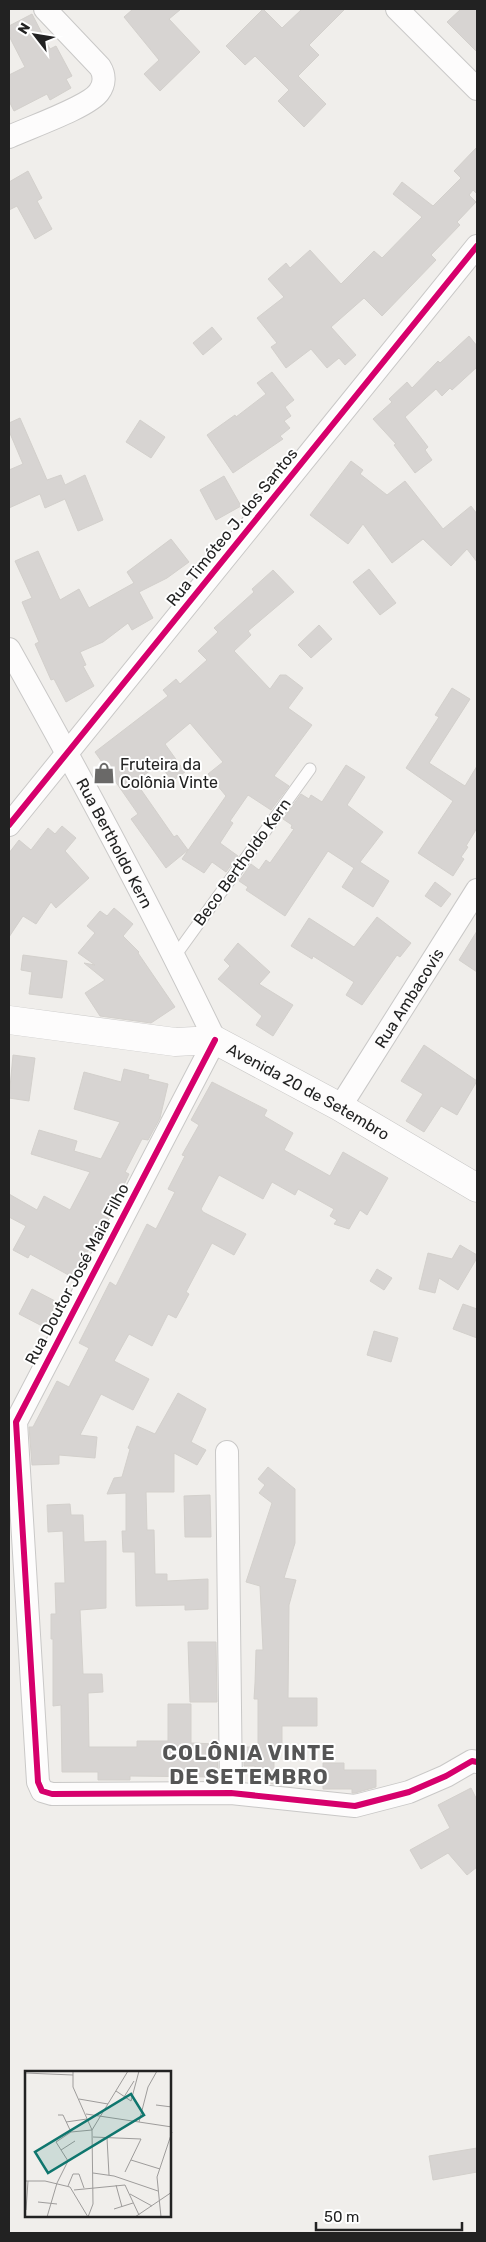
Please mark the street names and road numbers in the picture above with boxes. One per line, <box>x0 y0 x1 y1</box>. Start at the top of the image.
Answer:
street label: Rua Timóteo J. dos Santos <box>162 444 302 610</box>
street label: Rua Bertholdo Kern <box>73 775 157 911</box>
street label: Beco Bertholdo Kern <box>189 795 295 929</box>
street label: Rua Ambacovis <box>370 944 447 1051</box>
street label: Avenida 20 de Setembro <box>224 1039 393 1144</box>
street label: Rua Doutor José Maia Filho <box>21 1180 133 1368</box>

